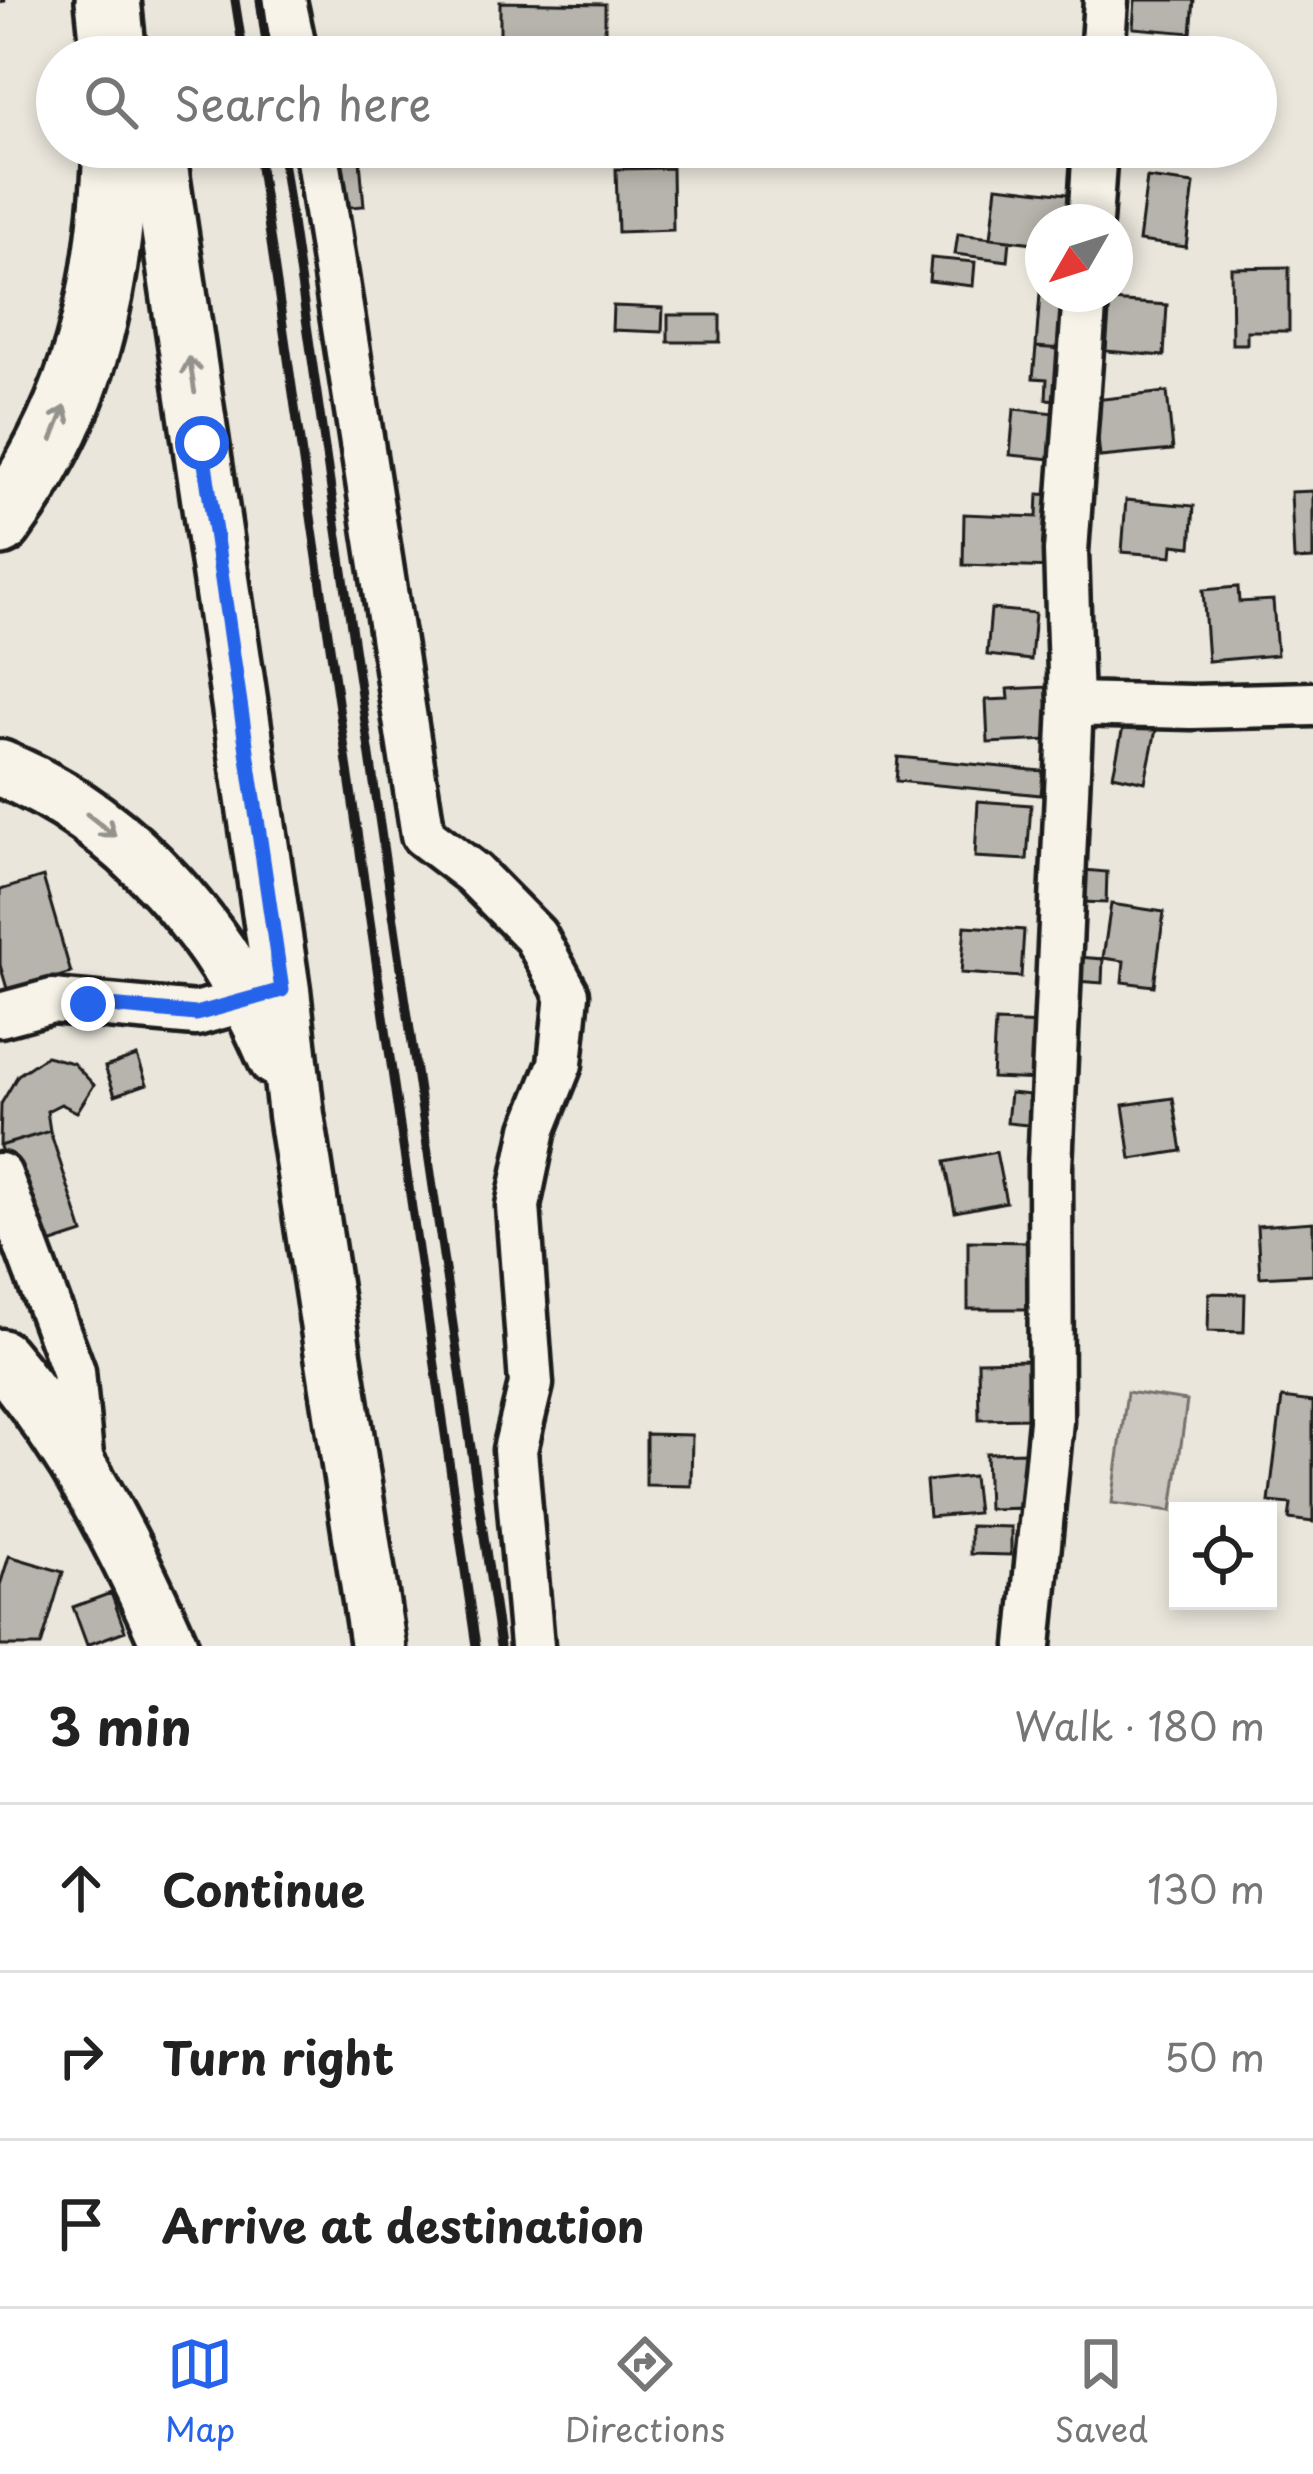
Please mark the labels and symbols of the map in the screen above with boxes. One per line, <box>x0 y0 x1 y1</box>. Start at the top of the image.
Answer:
north arrow <box>1025 204 1133 312</box>
one-way arrow <box>180 356 203 395</box>
one-way arrow <box>50 405 71 442</box>
route start <box>175 416 229 470</box>
one-way arrow <box>85 811 117 838</box>
route end <box>61 977 115 1031</box>

